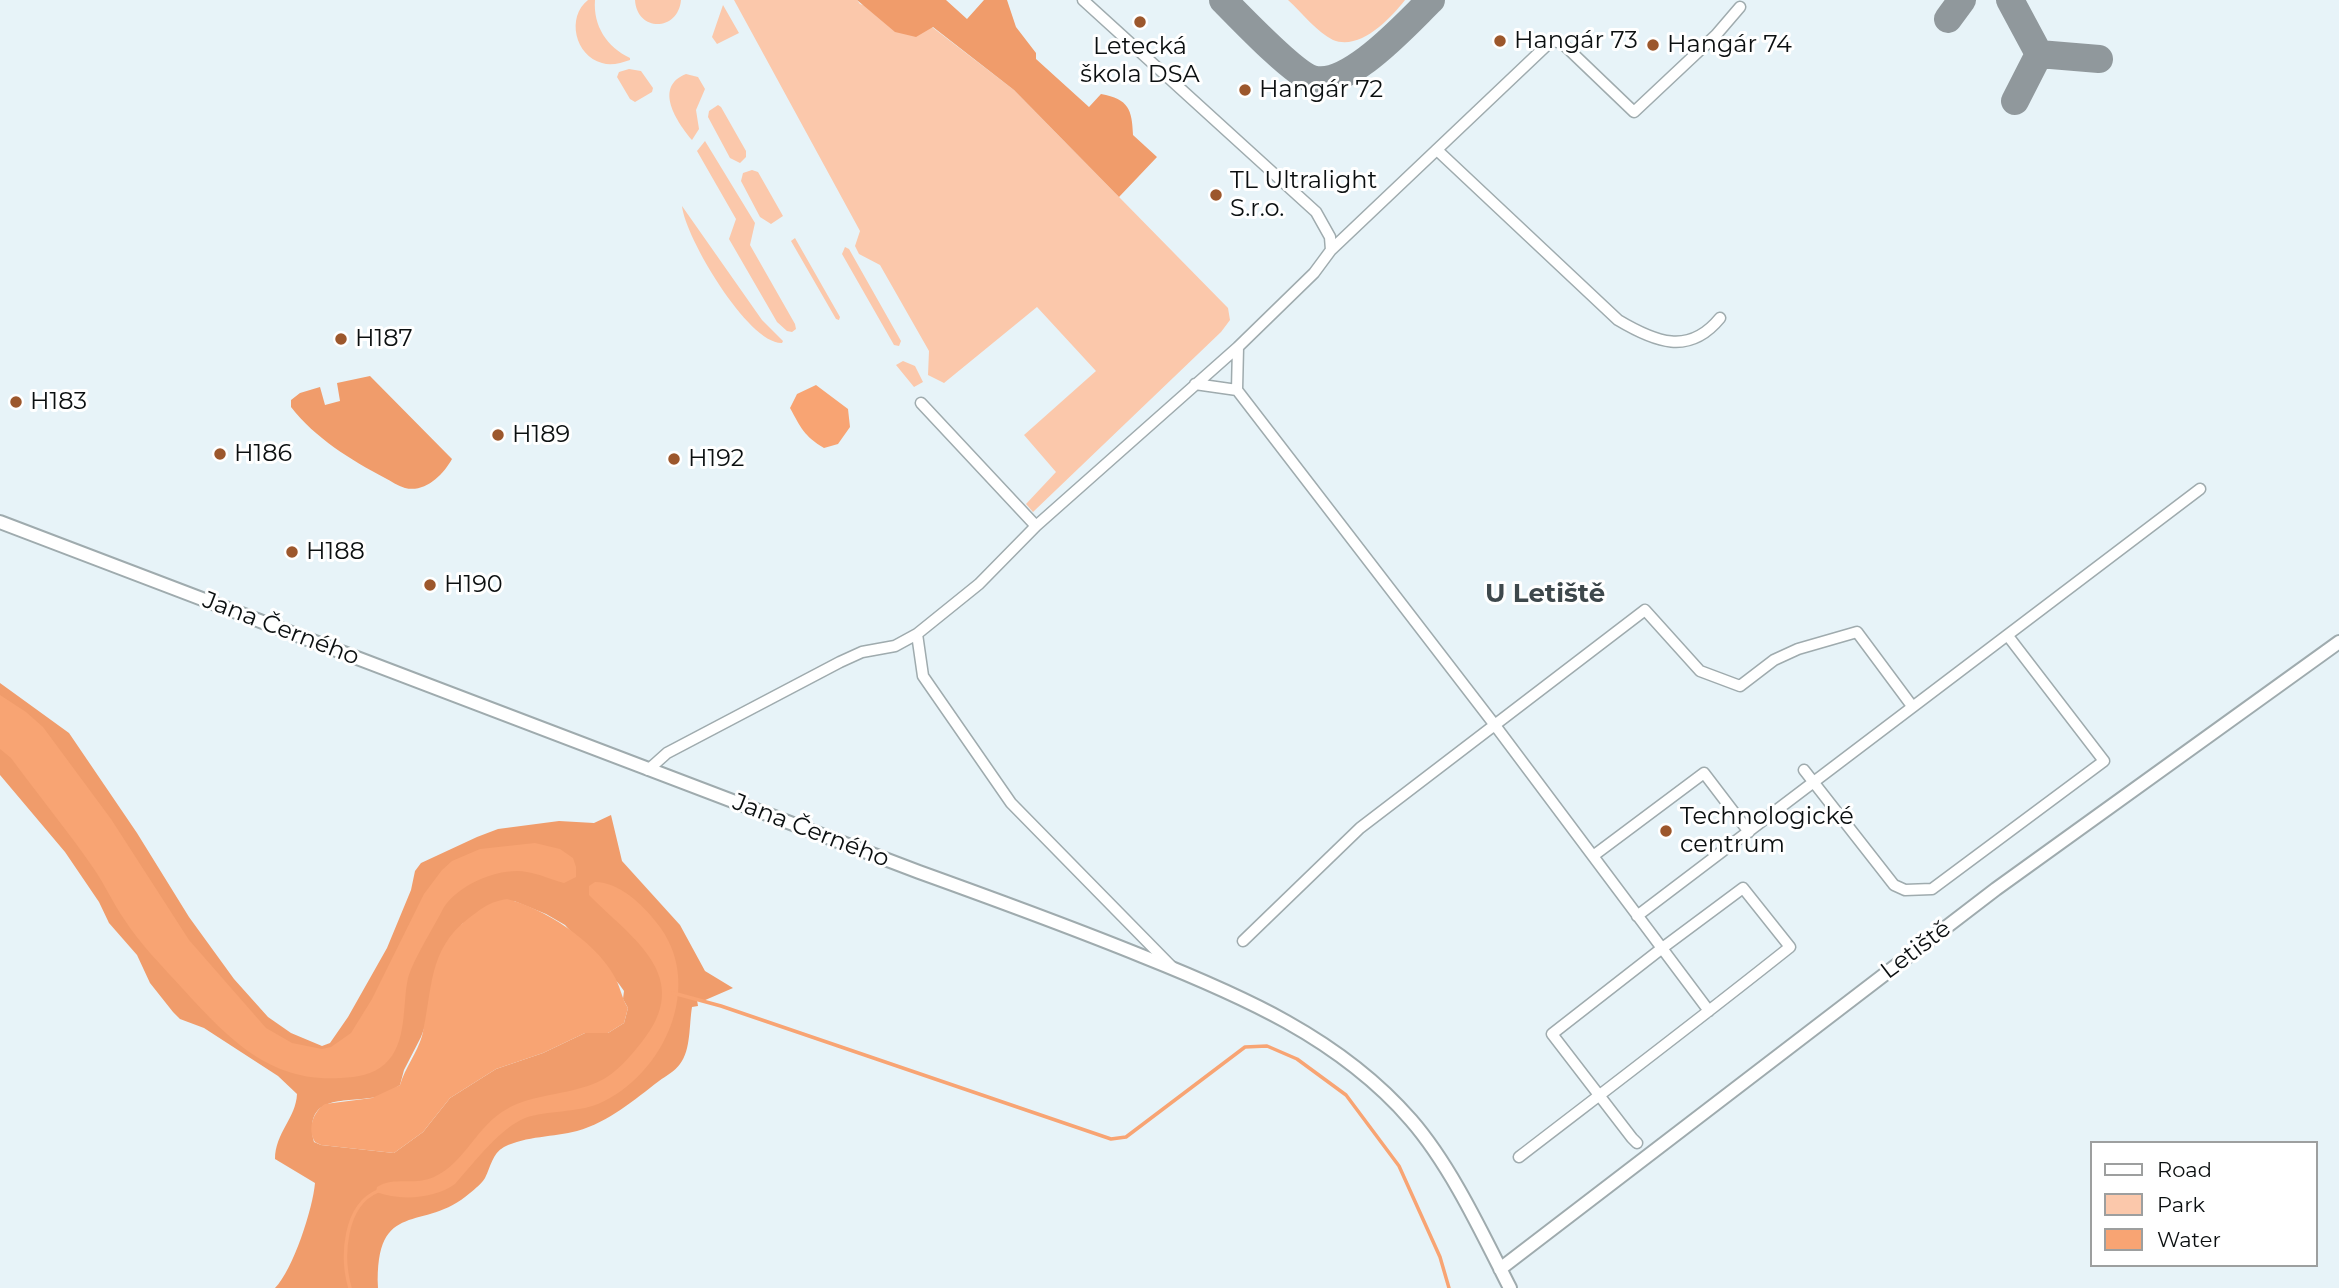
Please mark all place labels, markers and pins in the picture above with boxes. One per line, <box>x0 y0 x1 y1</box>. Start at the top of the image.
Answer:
marker: Letecká škola DSA <box>1132 14 1148 30</box>
place label: Hangár 73 <box>1514 27 1638 55</box>
place label: Hangár 74 <box>1667 31 1792 59</box>
place label: Letecká škola DSA <box>1080 33 1200 89</box>
marker: Hangár 73 <box>1492 33 1508 49</box>
marker: Hangár 74 <box>1645 37 1661 53</box>
place label: Hangár 72 <box>1259 76 1383 104</box>
marker: Hangár 72 <box>1237 82 1253 98</box>
place label: TL Ultralight S.r.o. <box>1230 167 1377 223</box>
marker: TL Ultralight S.r.o. <box>1208 187 1224 203</box>
place label: H187 <box>355 325 413 353</box>
marker: H187 <box>333 331 349 347</box>
place label: H183 <box>30 388 87 416</box>
marker: H183 <box>8 394 24 410</box>
place label: H189 <box>512 421 570 449</box>
marker: H189 <box>490 427 506 443</box>
place label: H186 <box>234 440 292 468</box>
place label: H192 <box>688 445 744 473</box>
marker: H186 <box>212 446 228 462</box>
marker: H192 <box>666 451 682 467</box>
place label: H188 <box>306 538 365 566</box>
marker: H188 <box>284 544 300 560</box>
place label: H190 <box>444 571 503 599</box>
marker: H190 <box>422 577 438 593</box>
place label: Technologické centrum <box>1680 803 1854 859</box>
marker: Technologické centrum <box>1658 823 1674 839</box>

